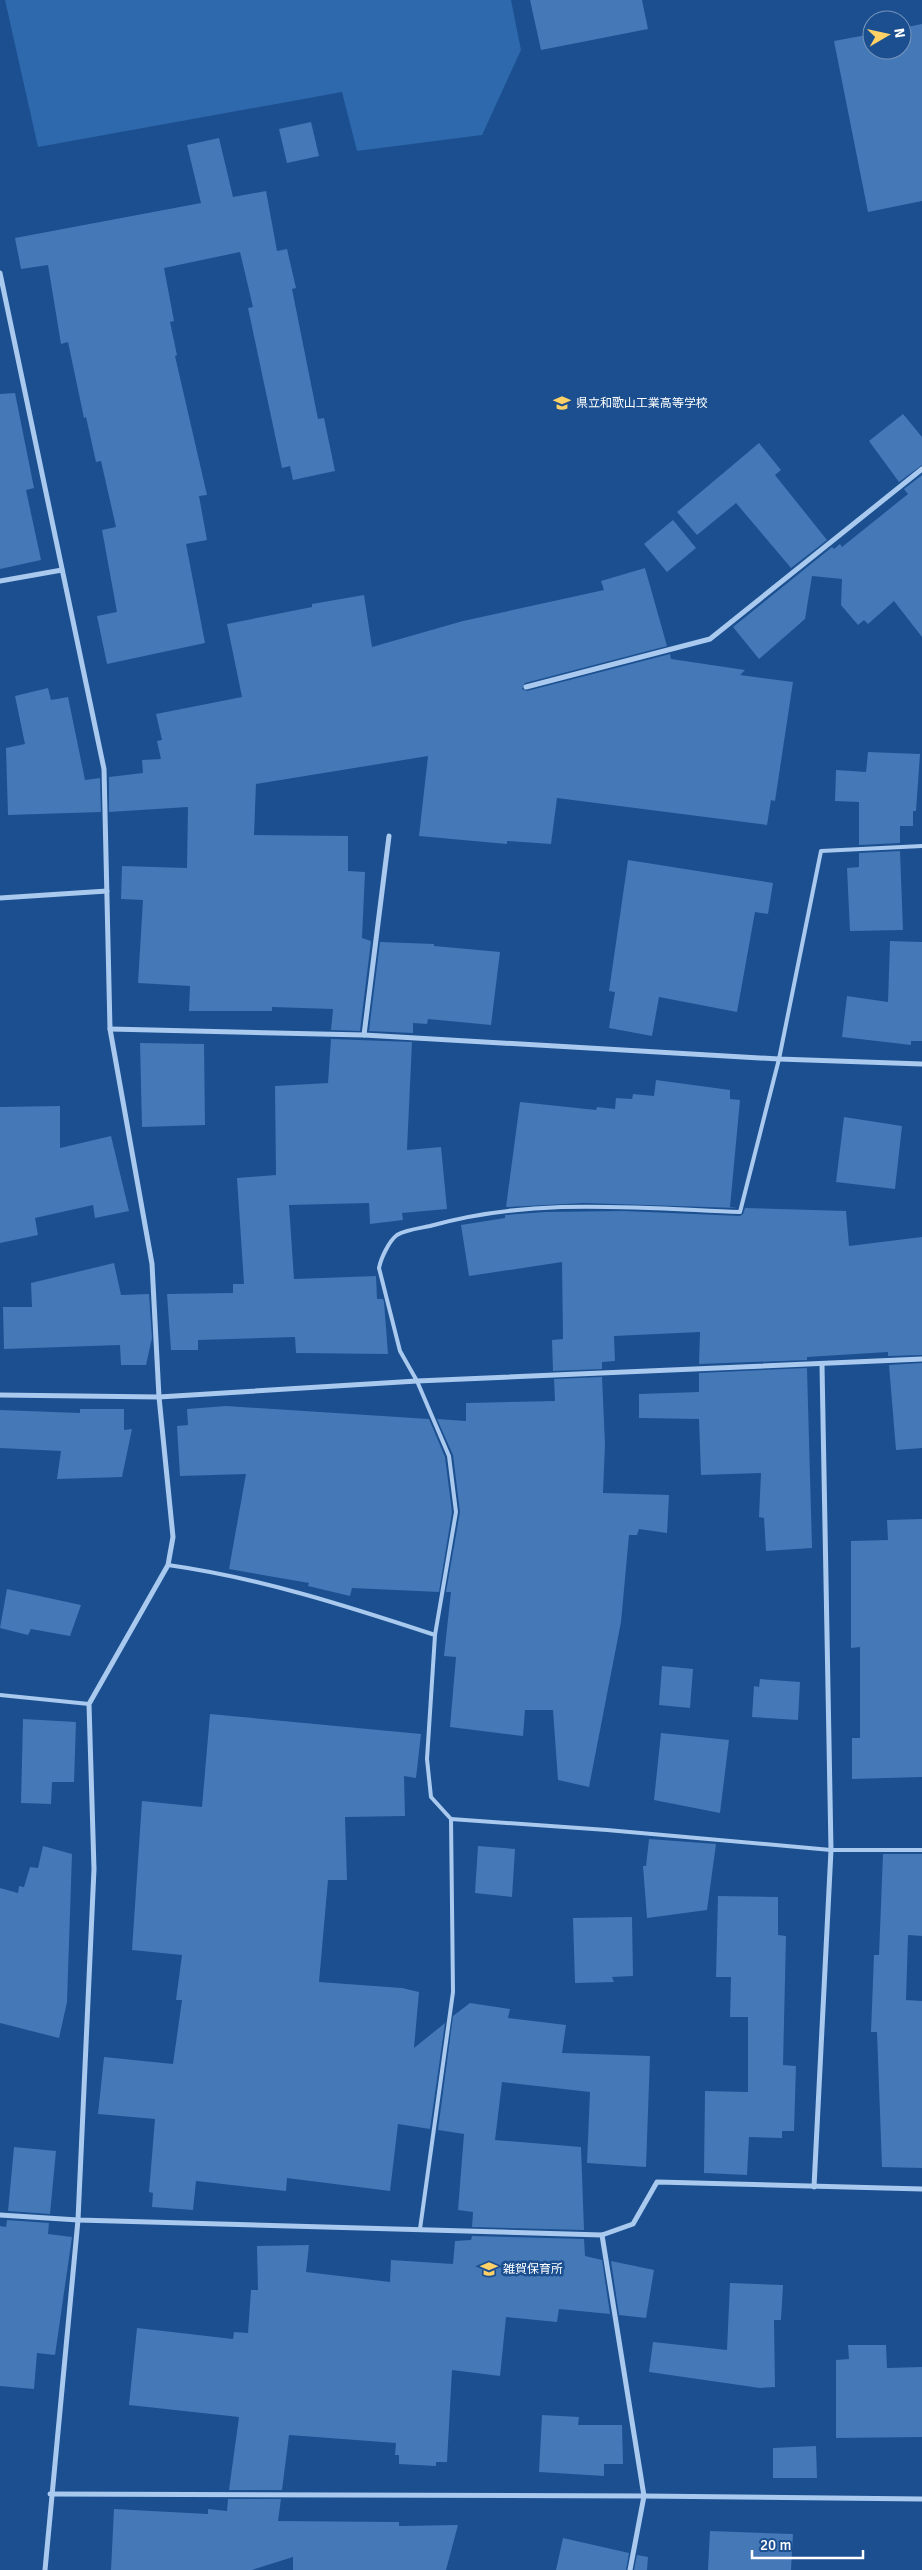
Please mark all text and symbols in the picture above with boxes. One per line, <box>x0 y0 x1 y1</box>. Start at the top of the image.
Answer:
north arrow <box>862 10 912 60</box>
text: N <box>890 27 909 39</box>
school or university icon: 県立和歌山工業高等学校 <box>552 393 572 413</box>
place label: 県立和歌山工業高等学校 <box>576 396 708 411</box>
school or university icon: 雑賀保育所 <box>479 2259 499 2279</box>
place label: 雑賀保育所 <box>503 2262 563 2277</box>
scale bar <box>752 2528 863 2560</box>
text: 20 m <box>760 2536 791 2554</box>

